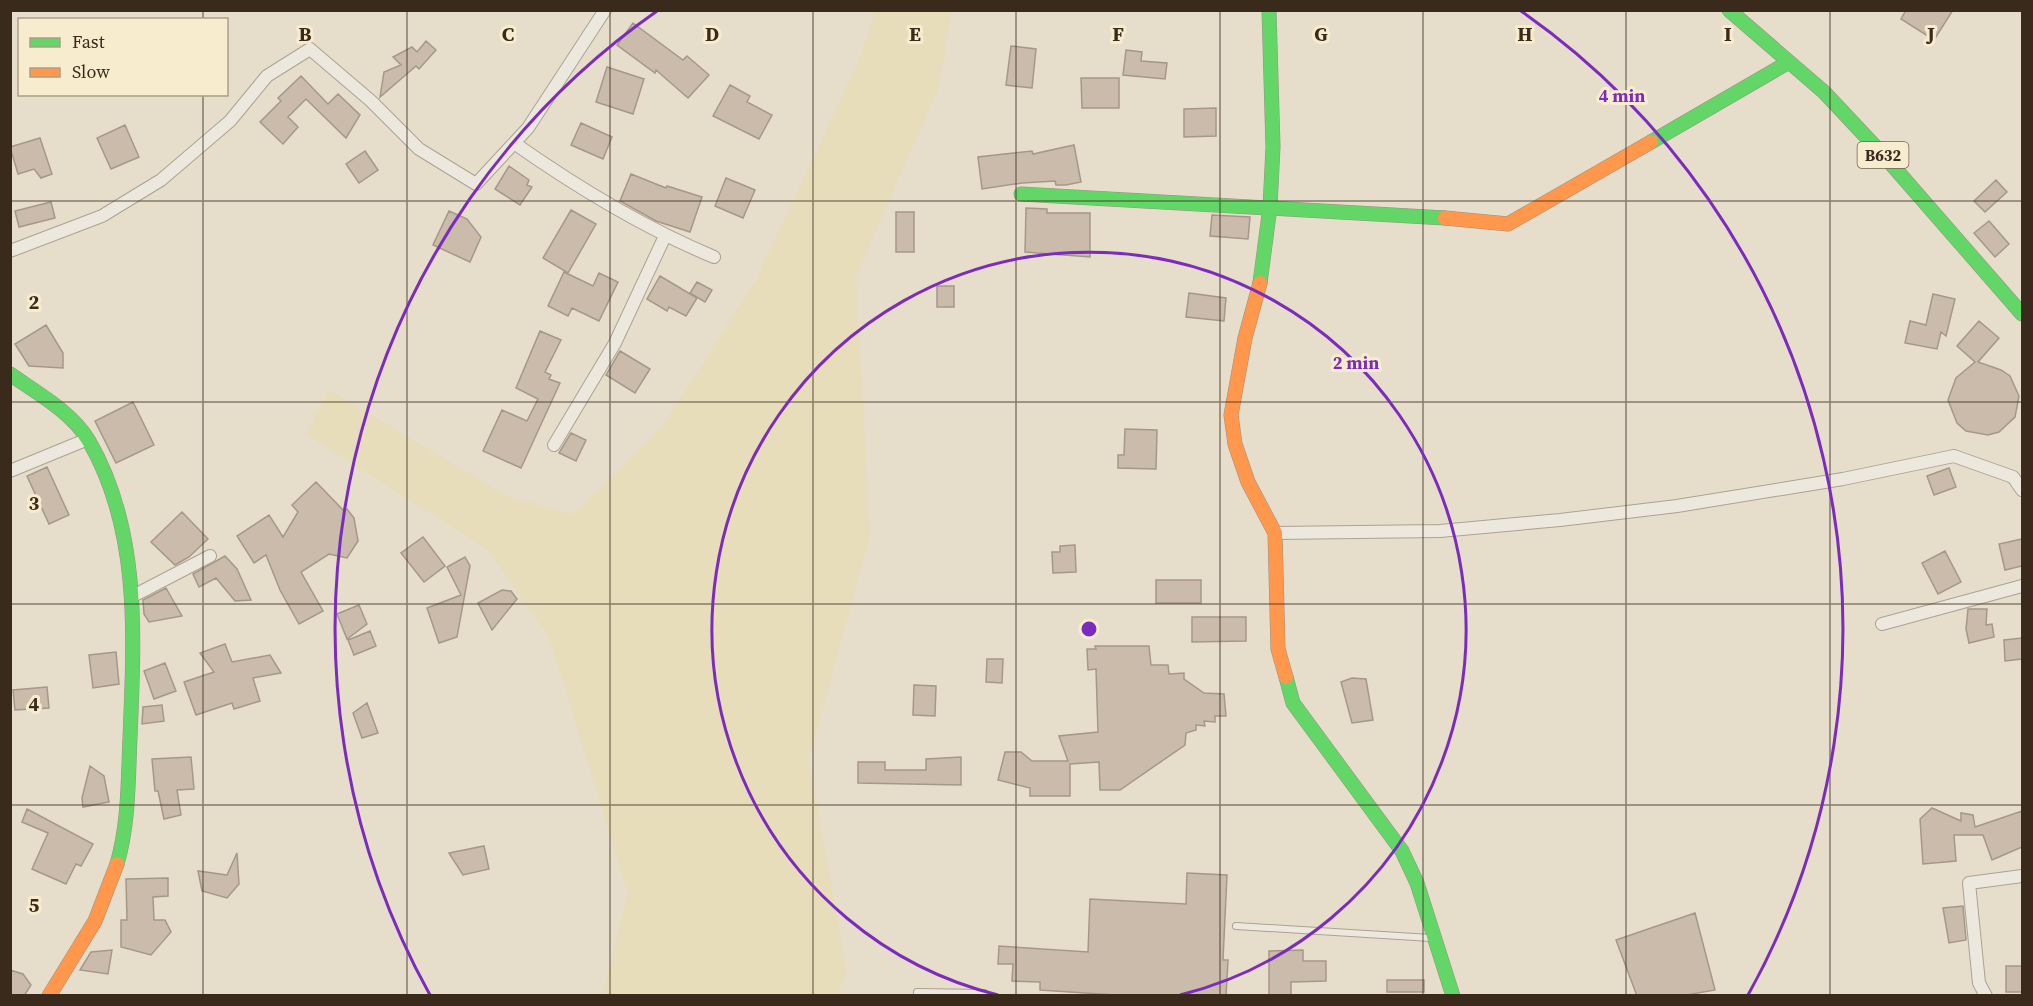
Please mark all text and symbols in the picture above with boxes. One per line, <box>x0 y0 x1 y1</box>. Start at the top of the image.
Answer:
legend <box>18 18 228 96</box>
text: B <box>298 20 312 48</box>
text: C <box>502 20 514 48</box>
text: D <box>705 20 719 48</box>
text: E <box>909 20 921 48</box>
text: F <box>1112 20 1124 48</box>
text: G <box>1314 20 1328 48</box>
text: H <box>1517 20 1533 48</box>
text: I <box>1724 20 1732 48</box>
text: J <box>1925 20 1935 48</box>
text: Fast <box>72 29 105 54</box>
text: Slow <box>72 59 110 84</box>
text: 4 min <box>1599 83 1645 108</box>
road number: B632 <box>1858 142 1908 168</box>
text: 2 <box>29 288 40 316</box>
text: 2 min <box>1333 350 1379 375</box>
text: 3 <box>29 489 40 517</box>
centre of rings <box>1079 619 1099 639</box>
text: 4 <box>29 690 40 718</box>
text: 5 <box>29 891 40 919</box>

